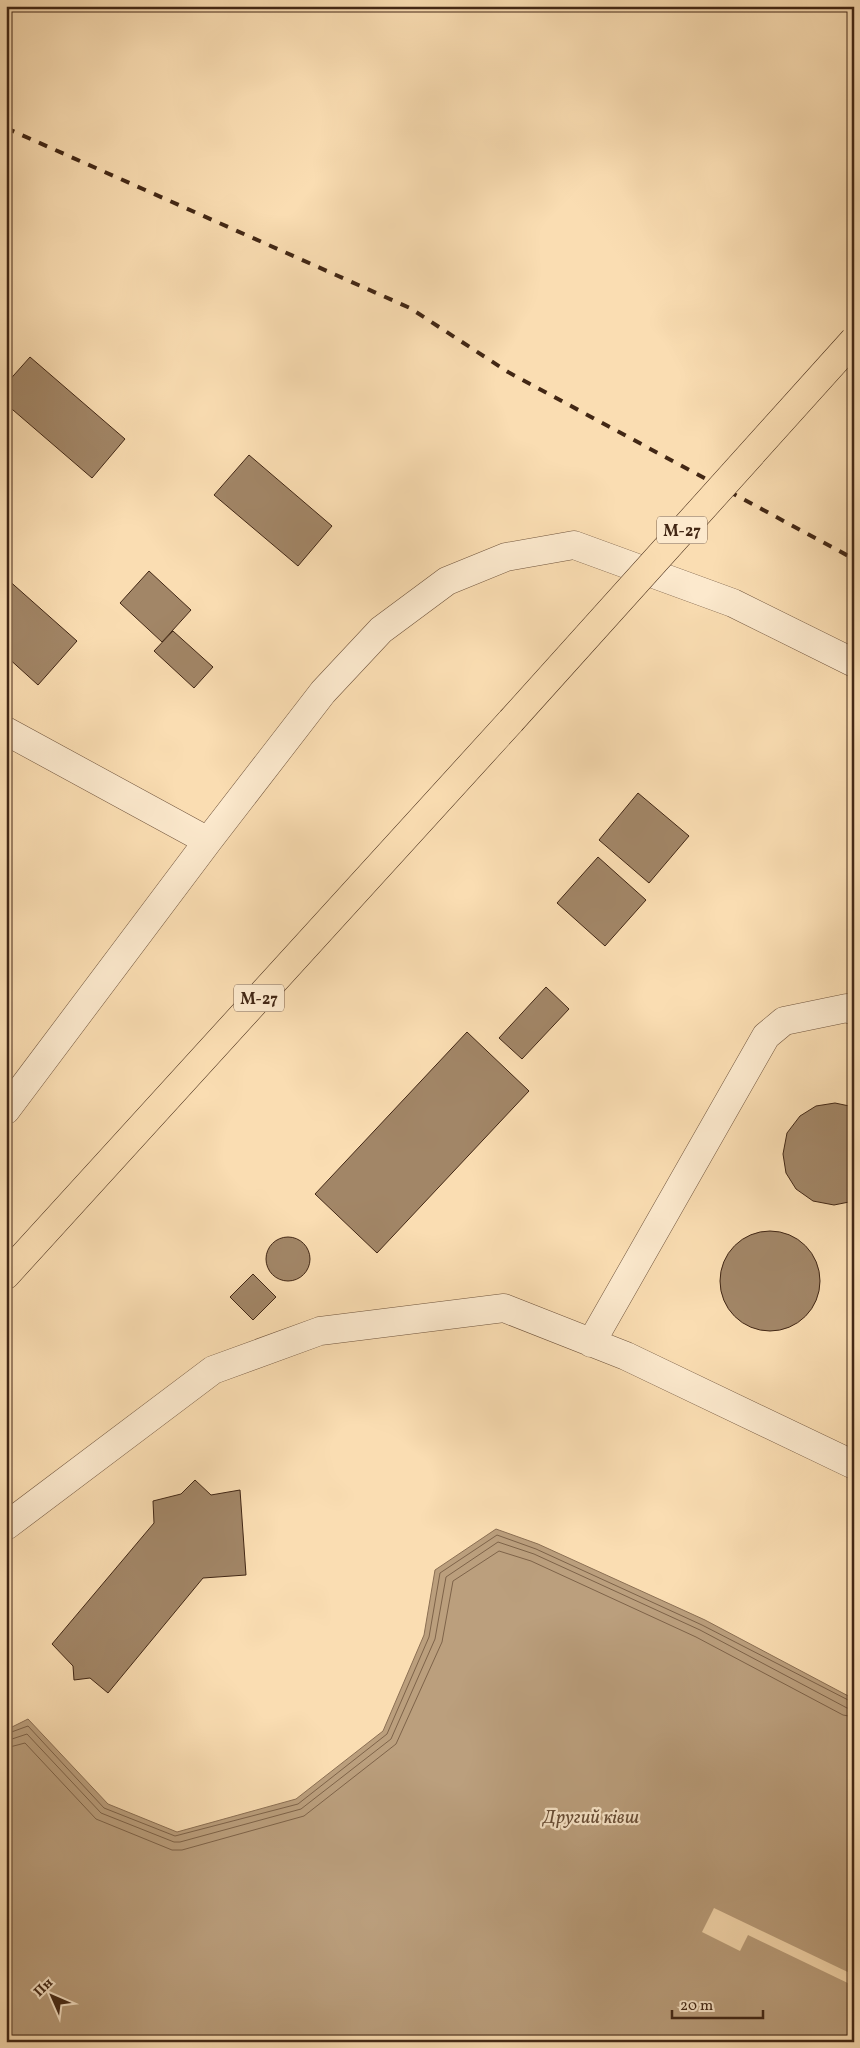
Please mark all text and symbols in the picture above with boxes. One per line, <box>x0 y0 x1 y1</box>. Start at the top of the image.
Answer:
road number: М-27 <box>657 516 707 544</box>
road number: М-27 <box>234 984 284 1011</box>
water label: Другий ківш <box>541 1805 639 1831</box>
north arrow <box>28 1970 78 2020</box>
text: Пн <box>30 1974 58 2002</box>
scale bar <box>672 1988 764 2020</box>
text: 20 m <box>680 1996 713 2017</box>

